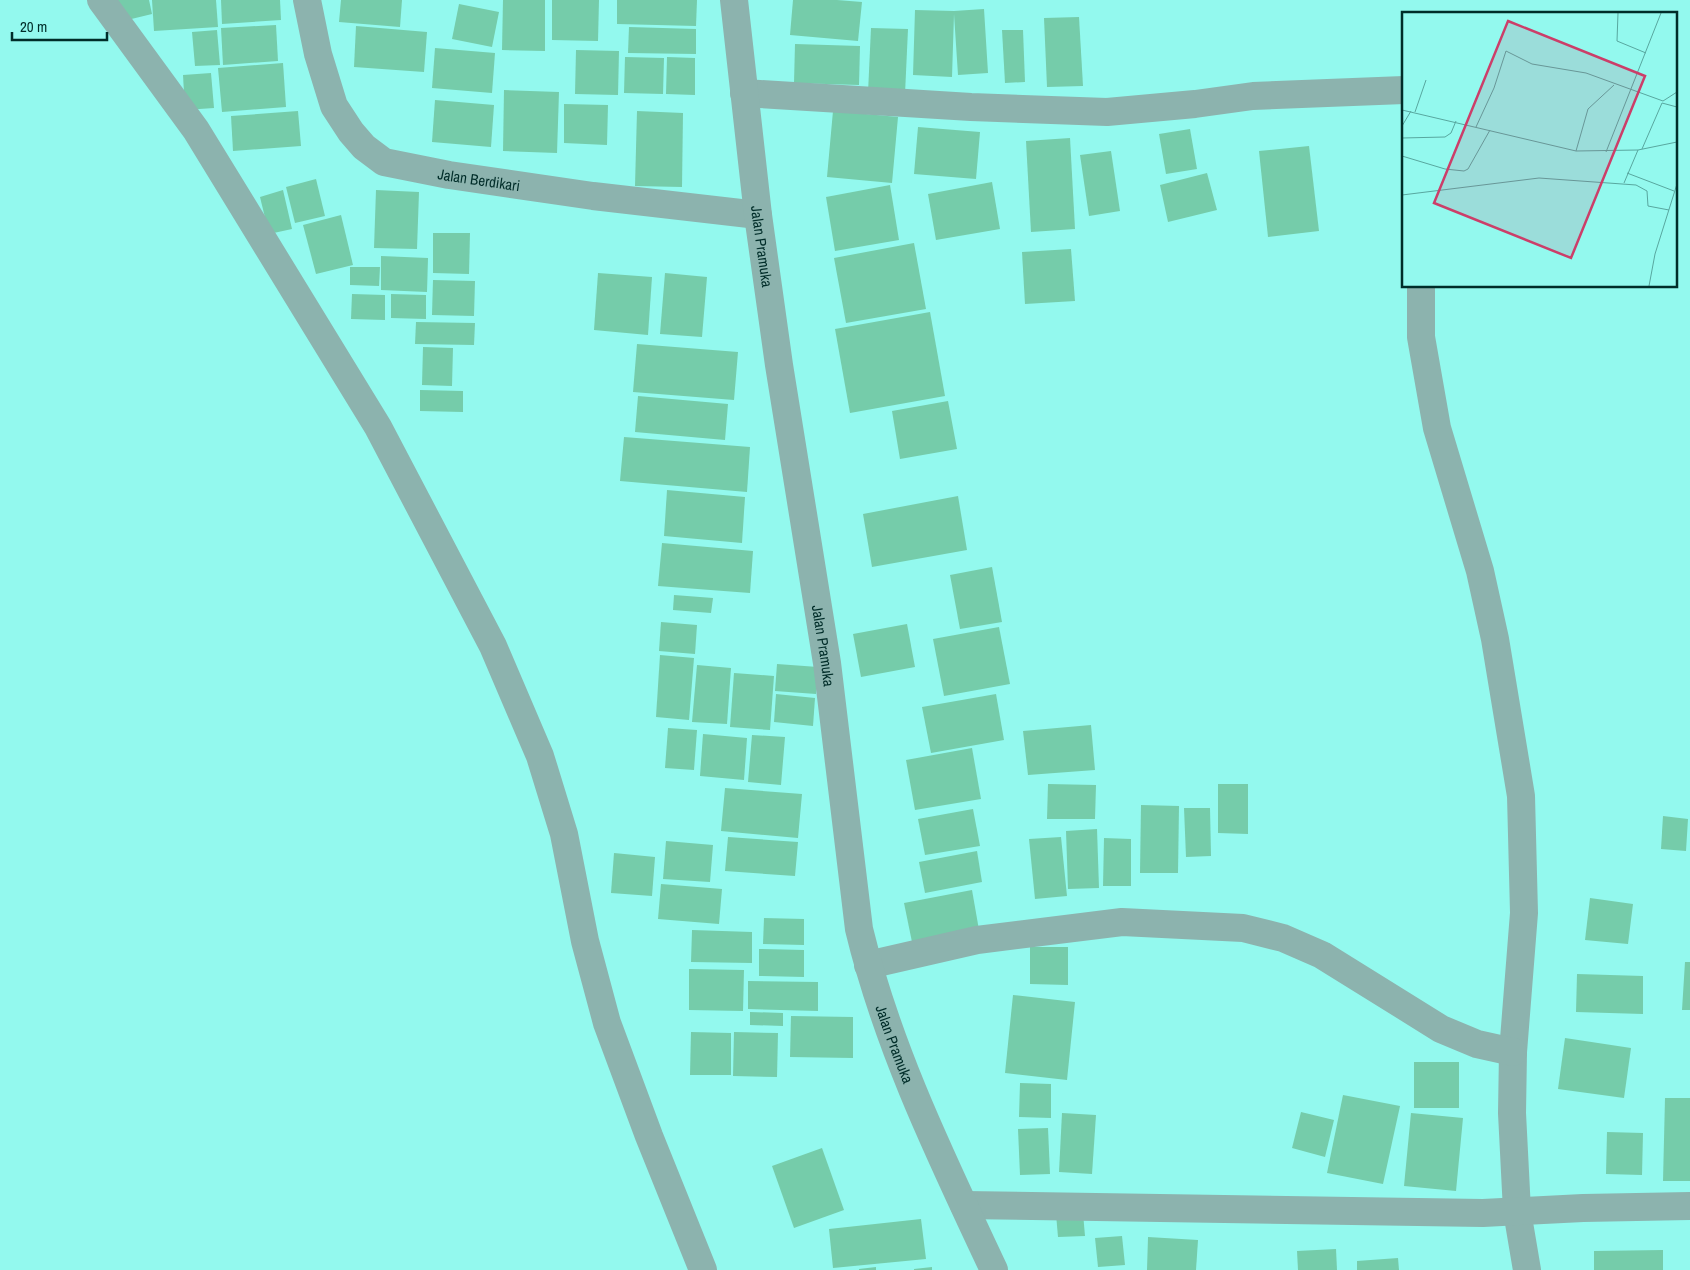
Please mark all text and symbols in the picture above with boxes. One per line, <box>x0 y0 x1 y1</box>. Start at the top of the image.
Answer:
scale bar <box>12 10 108 42</box>
inset map <box>1402 12 1678 288</box>
text: 20 m <box>20 16 47 37</box>
street label: Jalan Berdikari <box>436 163 521 196</box>
street label: Jalan Pramuka <box>747 205 779 289</box>
street label: Jalan Pramuka <box>807 603 840 688</box>
street label: Jalan Pramuka <box>871 1002 919 1086</box>

